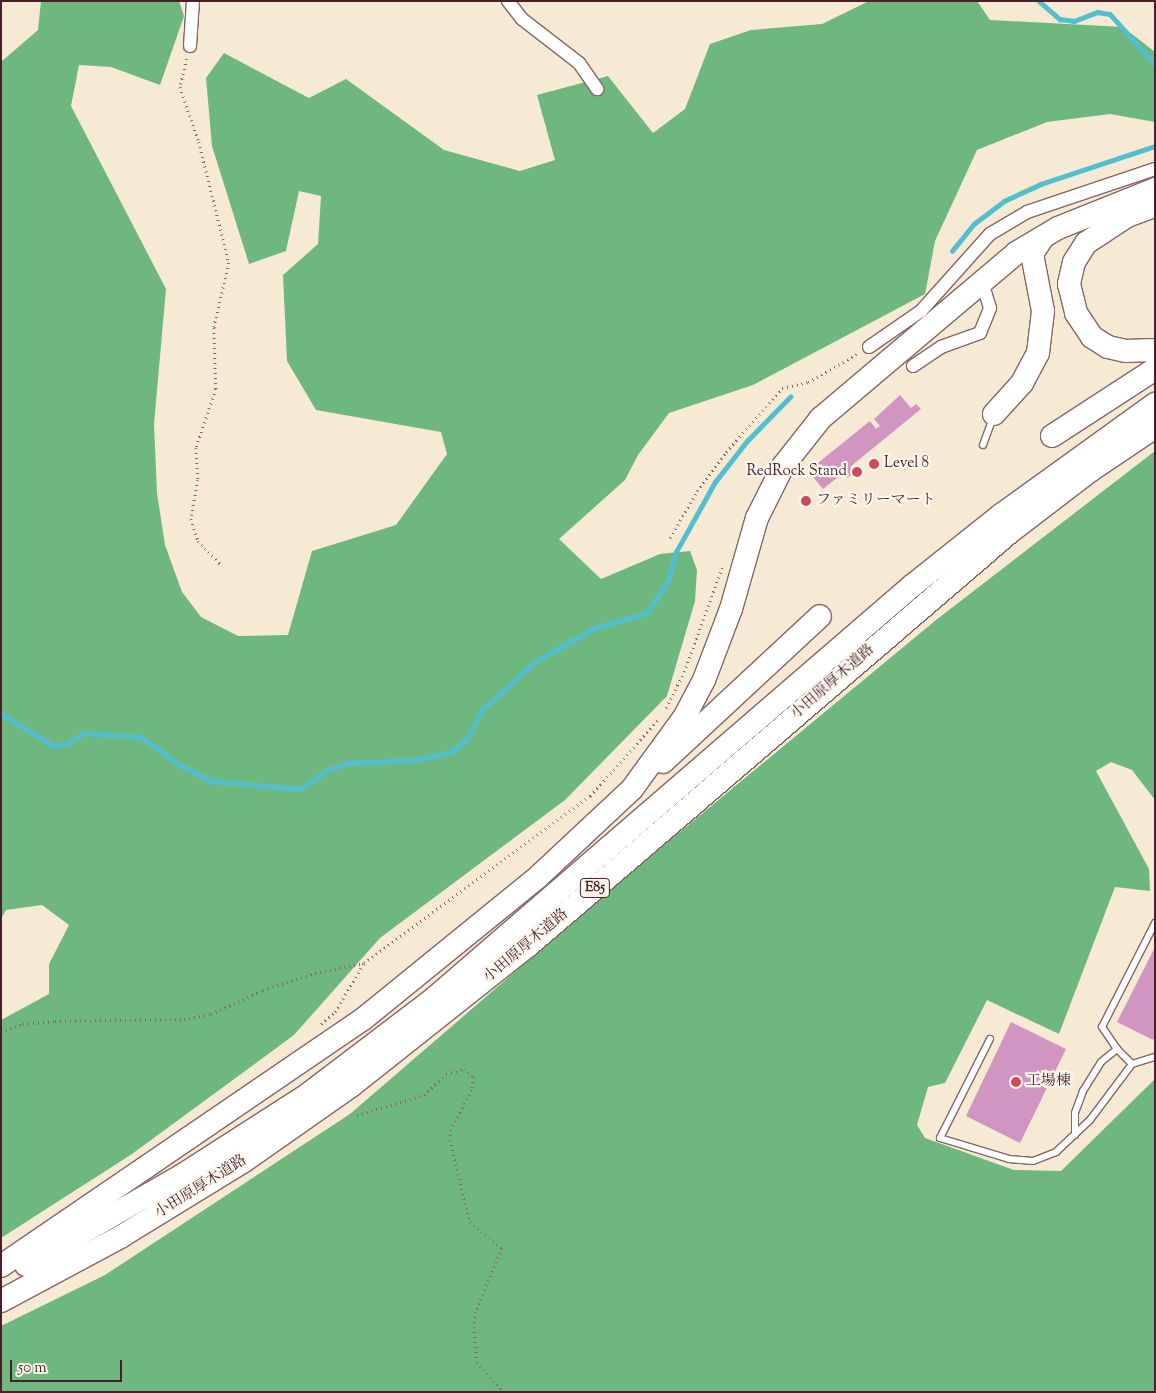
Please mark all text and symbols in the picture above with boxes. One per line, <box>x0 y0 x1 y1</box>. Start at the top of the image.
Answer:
place label: Level 8 <box>884 455 929 473</box>
marker: Level 8 <box>868 458 880 470</box>
place label: RedRock Stand <box>746 463 847 481</box>
marker: RedRock Stand <box>851 466 863 478</box>
place label: ファミリーマート <box>816 492 936 510</box>
marker: ファミリーマート <box>800 495 812 507</box>
street label: 小田原厚木道路 <box>787 641 879 723</box>
road number: E85 <box>579 876 611 900</box>
street label: 小田原厚木道路 <box>480 905 572 987</box>
place label: 工場棟 <box>1026 1073 1071 1091</box>
marker: 工場棟 <box>1010 1076 1022 1088</box>
street label: 小田原厚木道路 <box>152 1152 250 1222</box>
scale bar <box>12 1350 125 1382</box>
text: 50 m <box>18 1358 47 1379</box>

